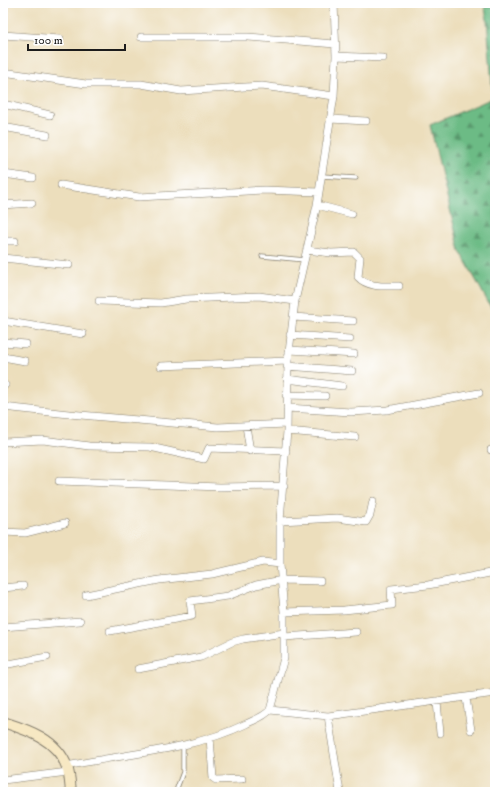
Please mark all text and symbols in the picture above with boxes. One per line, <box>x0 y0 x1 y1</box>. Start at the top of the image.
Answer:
scale bar <box>28 26 125 52</box>
text: 100 m <box>34 33 63 48</box>

